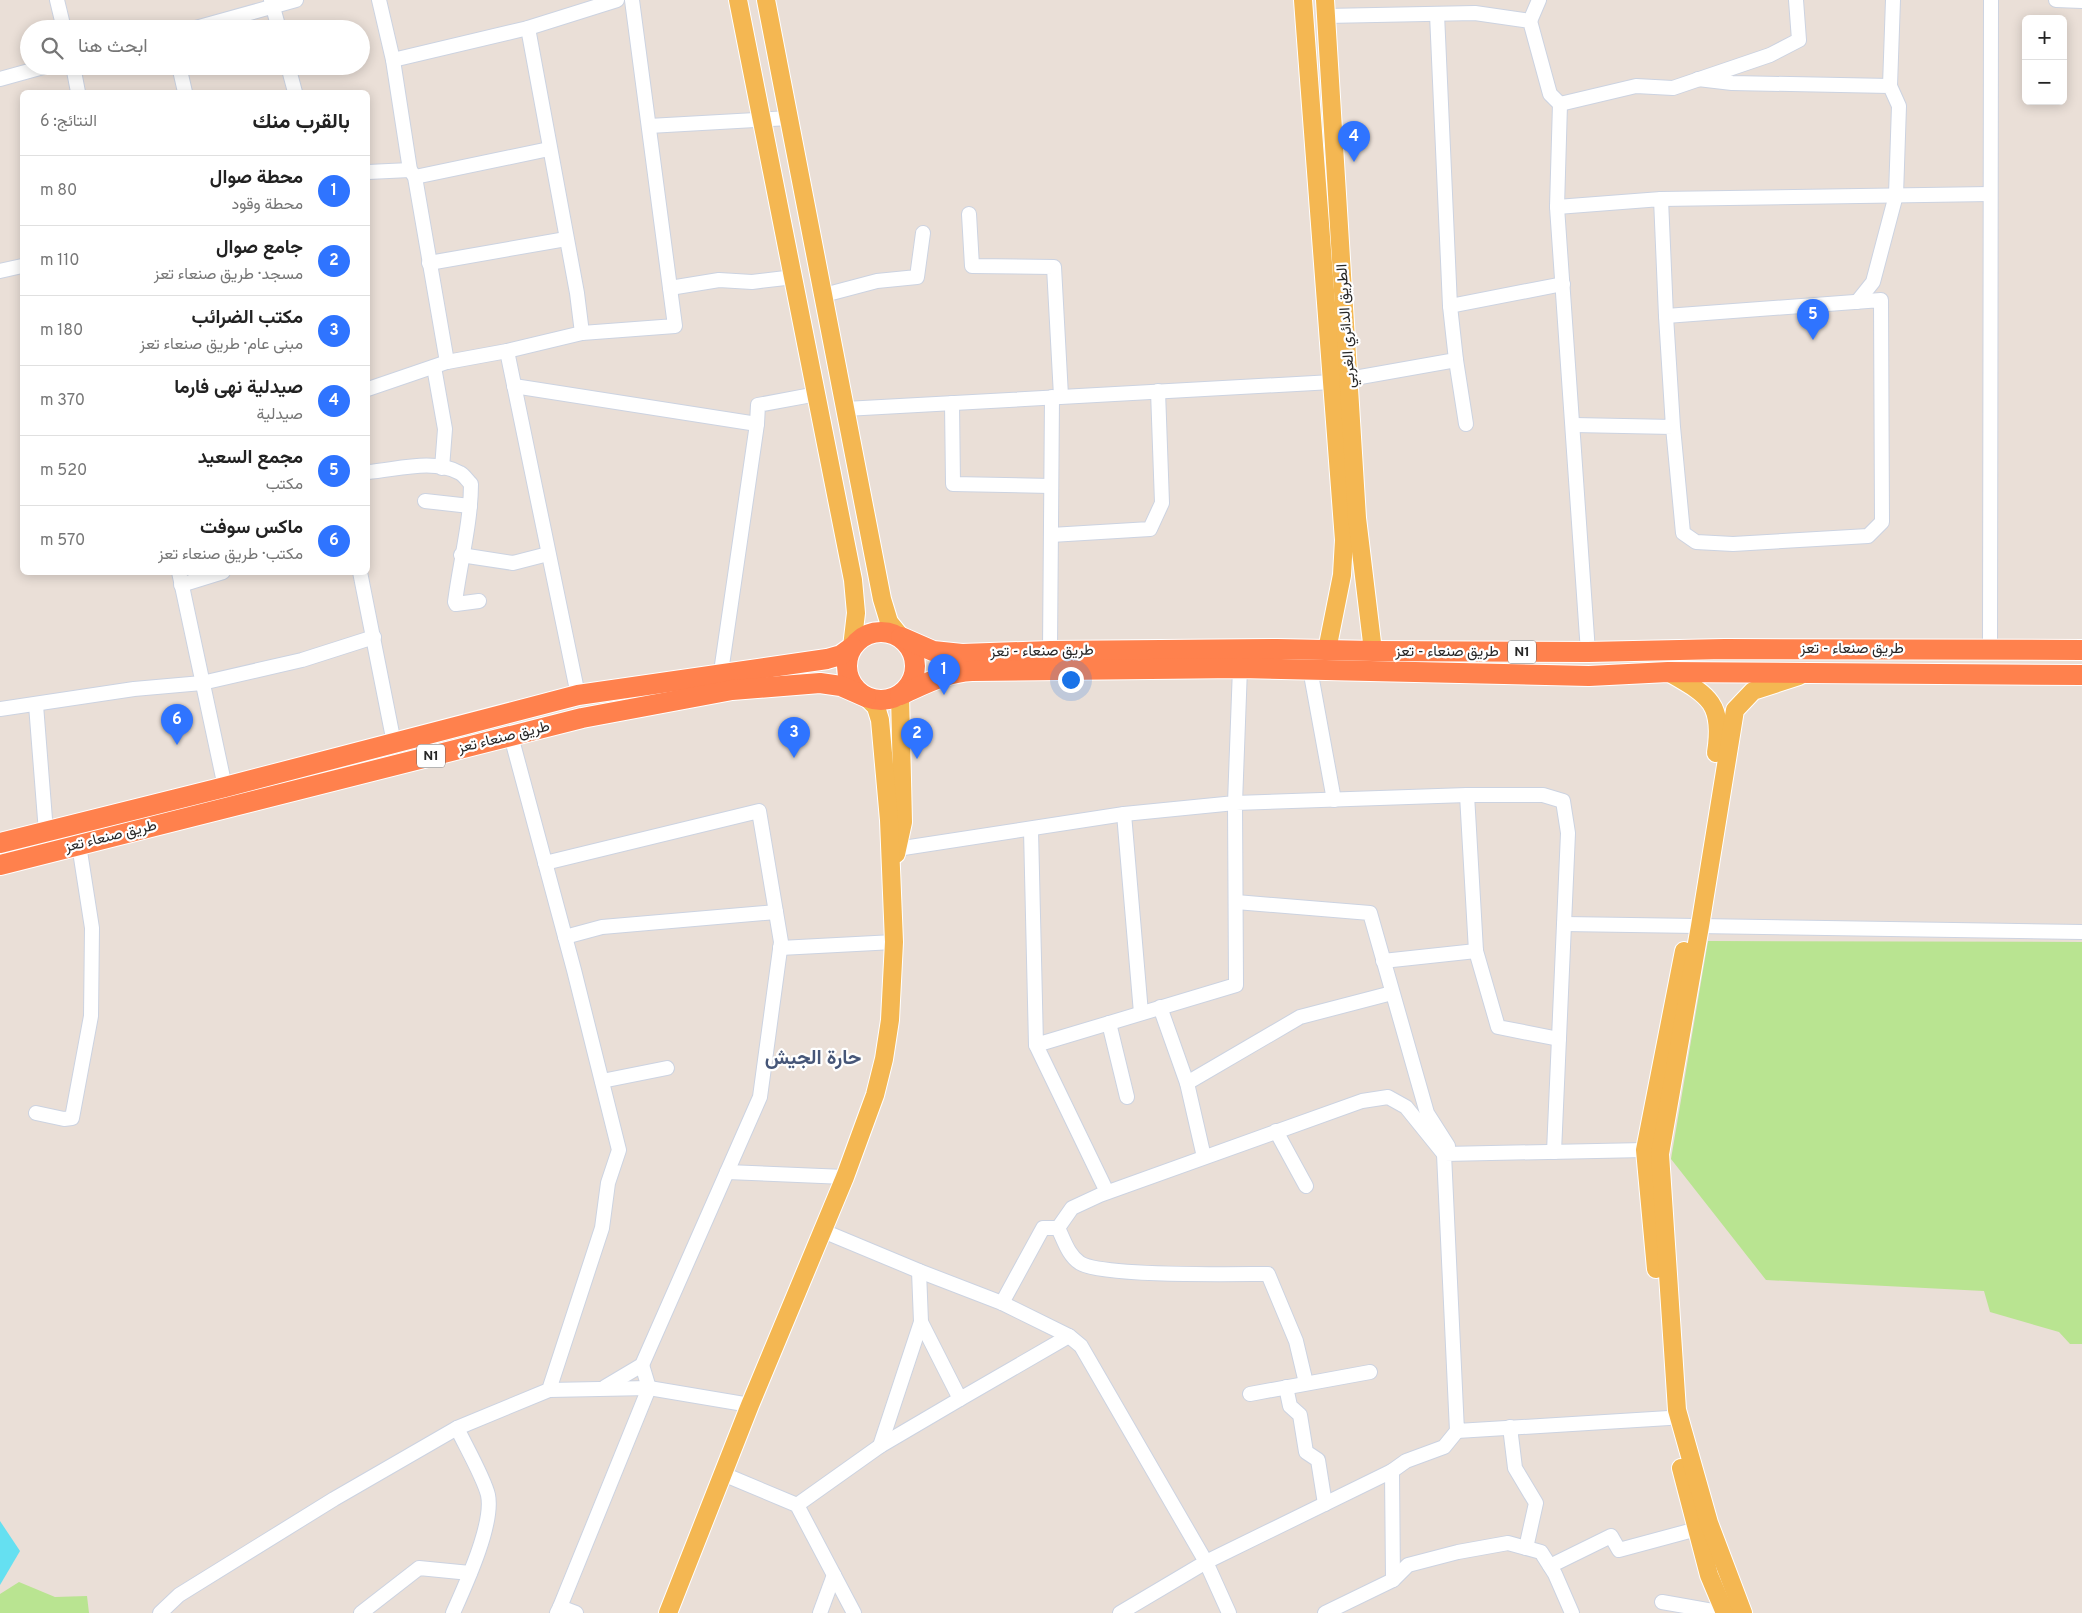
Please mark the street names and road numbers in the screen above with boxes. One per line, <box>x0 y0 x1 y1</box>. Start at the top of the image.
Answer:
street label: الطريق الدائري الغربي <box>1333 263 1363 389</box>
road number: N1 <box>1508 640 1536 664</box>
street label: طريق صنعاء - تعز <box>1799 640 1904 659</box>
street label: طريق صنعاء - تعز <box>989 642 1094 662</box>
street label: طريق صنعاء - تعز <box>1394 643 1499 662</box>
street label: طريق صنعاء تعز <box>455 717 552 759</box>
road number: N1 <box>417 744 445 768</box>
street label: طريق صنعاء تعز <box>62 816 159 858</box>

